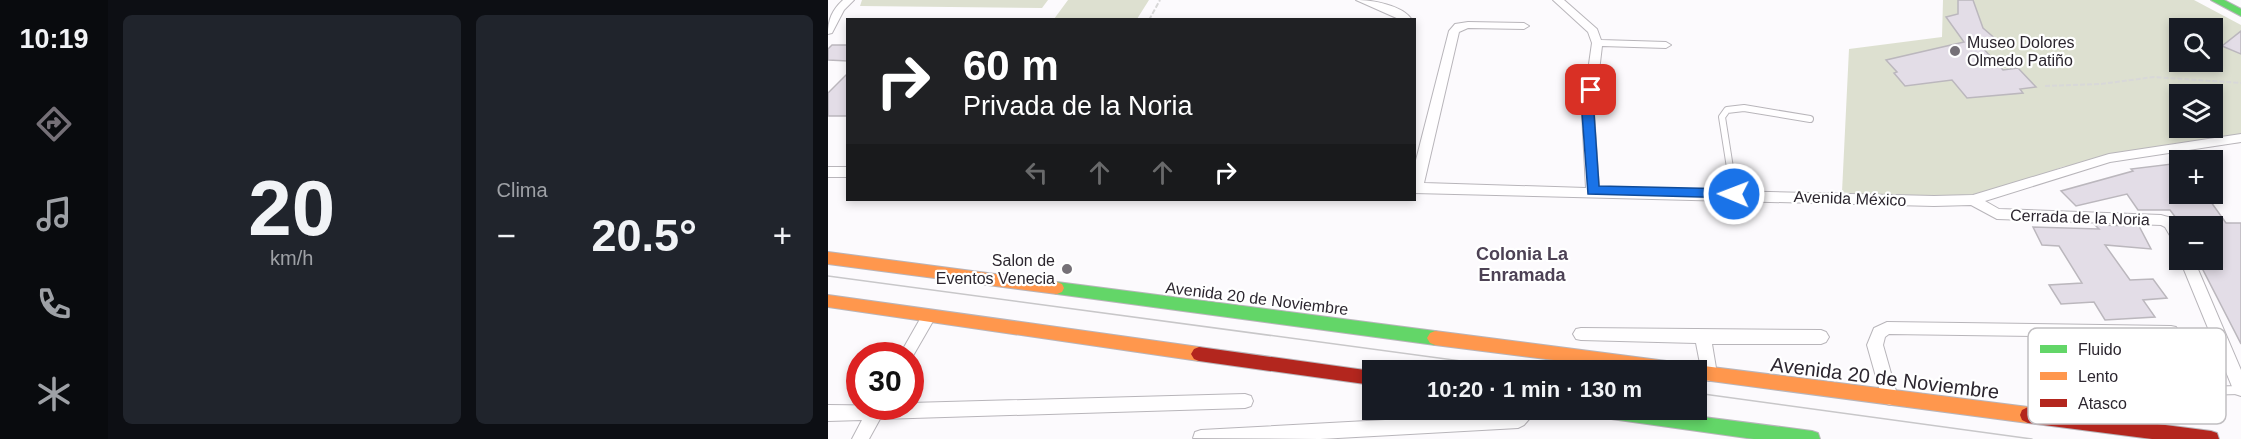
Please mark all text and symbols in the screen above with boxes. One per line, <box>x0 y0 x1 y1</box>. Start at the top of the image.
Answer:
map controls <box>2169 18 2223 270</box>
button: search <box>2169 18 2223 72</box>
text: 10:19 <box>19 24 89 54</box>
place label: Museo Dolores Olmedo Patiño <box>1967 34 2075 69</box>
icon: right <box>864 42 942 120</box>
text: 60 m <box>963 42 1059 89</box>
marker: Museo Dolores Olmedo Patiño <box>1948 44 1962 58</box>
pin <box>1565 64 1616 115</box>
icon: arrive <box>1574 73 1607 106</box>
button: layers <box>2169 84 2223 138</box>
text: Privada de la Noria <box>963 91 1193 121</box>
icon: directions <box>33 103 75 145</box>
button: + <box>2169 150 2223 204</box>
icon: left <box>1020 156 1053 189</box>
icon: ahead <box>1083 156 1116 189</box>
icon: ahead <box>1146 156 1179 189</box>
icon: right <box>1209 156 1242 189</box>
position arrow <box>1702 162 1766 226</box>
text: 20 <box>248 164 335 252</box>
text: Clima <box>497 179 548 201</box>
street label: Avenida México <box>1793 188 1907 209</box>
icon: music <box>33 193 75 235</box>
street label: Cerrada de la Noria <box>2010 207 2150 228</box>
text: 20.5° <box>591 210 697 261</box>
button: − <box>2169 216 2223 270</box>
text: − <box>497 217 516 254</box>
text: + <box>773 217 792 254</box>
district label: Colonia La Enramada <box>1476 244 1569 285</box>
text: km/h <box>270 247 313 269</box>
place label: Salon de Eventos Venecia <box>936 252 1055 287</box>
marker: Salon de Eventos Venecia <box>1060 262 1074 276</box>
street label: Avenida 20 de Noviembre <box>1165 279 1349 318</box>
icon: phone <box>33 283 75 325</box>
legend <box>2028 328 2226 424</box>
text: Fluido <box>2078 341 2122 358</box>
speed limit sign: 30 <box>846 342 924 420</box>
street label: Avenida 20 de Noviembre <box>1770 353 2000 403</box>
text: Lento <box>2078 368 2118 385</box>
icon: climate <box>33 373 75 415</box>
text: 10:20 · 1 min · 130 m <box>1427 377 1642 402</box>
text: Atasco <box>2078 395 2127 412</box>

